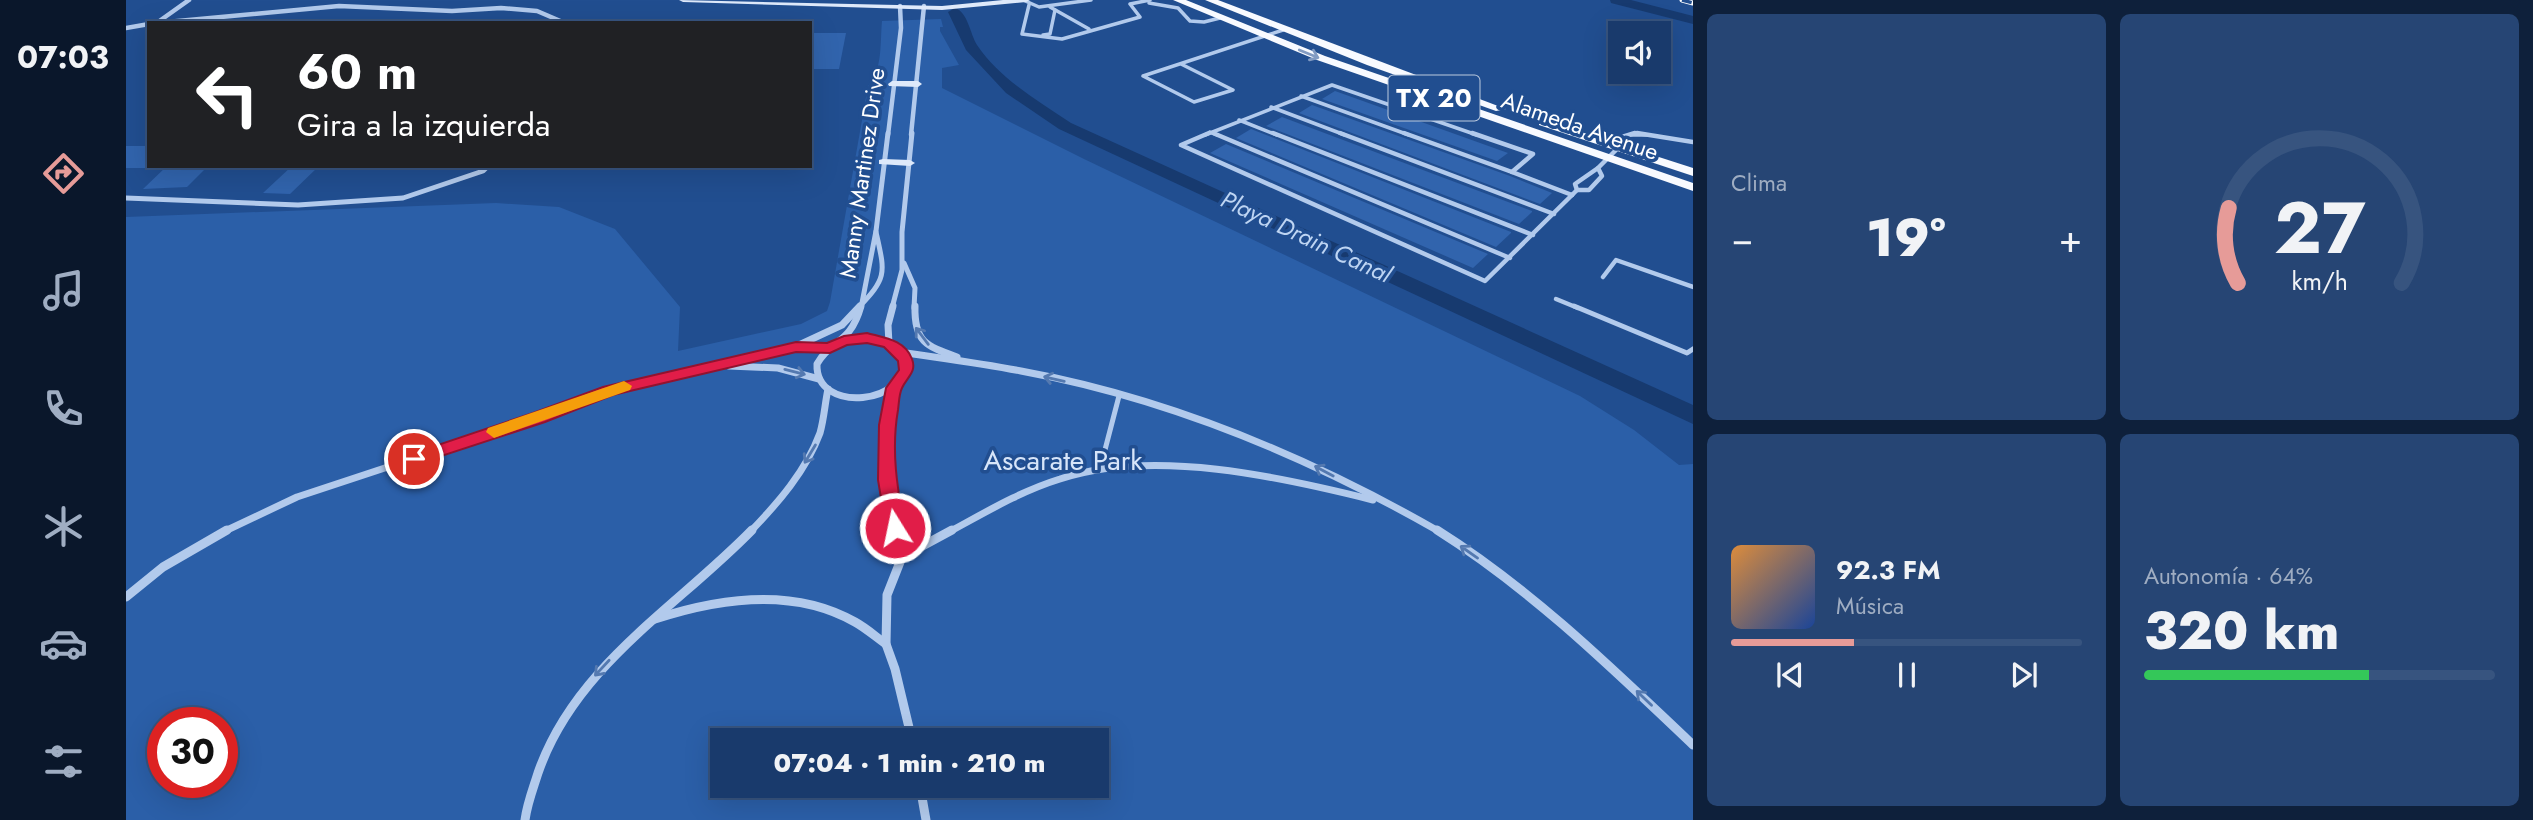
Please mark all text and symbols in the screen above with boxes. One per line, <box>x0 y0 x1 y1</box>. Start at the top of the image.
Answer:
map controls <box>1608 21 1671 84</box>
button: sound <box>1608 21 1671 84</box>
text: 07:03 <box>17 34 109 80</box>
text: 60 m <box>297 37 417 107</box>
one-way arrow <box>1298 48 1320 61</box>
icon: left <box>182 49 273 140</box>
street label: Manny Martinez Drive <box>830 66 894 280</box>
road number: TX 20 <box>1388 76 1480 120</box>
street label: Alameda Avenue <box>1497 83 1663 169</box>
text: Gira a la izquierda <box>297 102 550 148</box>
icon: directions <box>39 149 88 198</box>
text: Clima <box>1731 166 1787 200</box>
text: 27 <box>2274 175 2365 280</box>
water label: Playa Drain Canal <box>1215 182 1399 292</box>
text: 19° <box>1866 200 1946 276</box>
text: − <box>1731 211 1753 266</box>
text: + <box>2059 211 2082 266</box>
text: km/h <box>2291 263 2348 299</box>
icon: music <box>39 266 88 315</box>
one-way arrow <box>915 327 930 346</box>
one-way arrow <box>783 366 806 380</box>
one-way arrow <box>1043 371 1065 384</box>
icon: phone <box>39 384 88 433</box>
pin <box>384 429 444 489</box>
icon: arrive <box>395 440 433 478</box>
park label: Ascarate Park <box>983 440 1143 481</box>
one-way arrow <box>803 443 817 463</box>
one-way arrow <box>1314 464 1335 478</box>
position arrow <box>858 491 932 565</box>
icon: climate <box>39 502 88 551</box>
one-way arrow <box>1460 545 1480 559</box>
text: 92.3 FM <box>1836 551 1940 589</box>
text: Autonomía · 64% <box>2144 559 2313 593</box>
text: Música <box>1836 589 1904 623</box>
text: 320 km <box>2144 593 2339 669</box>
icon: car <box>39 619 88 668</box>
icon: previous <box>1771 656 1809 694</box>
icon: pause <box>1888 656 1926 694</box>
icon: next <box>2005 656 2043 694</box>
one-way arrow <box>593 659 610 676</box>
one-way arrow <box>1635 690 1652 707</box>
speed limit sign: 30 <box>147 707 238 798</box>
icon: filters <box>39 737 88 786</box>
text: 07:04 · 1 min · 210 m <box>774 744 1045 782</box>

